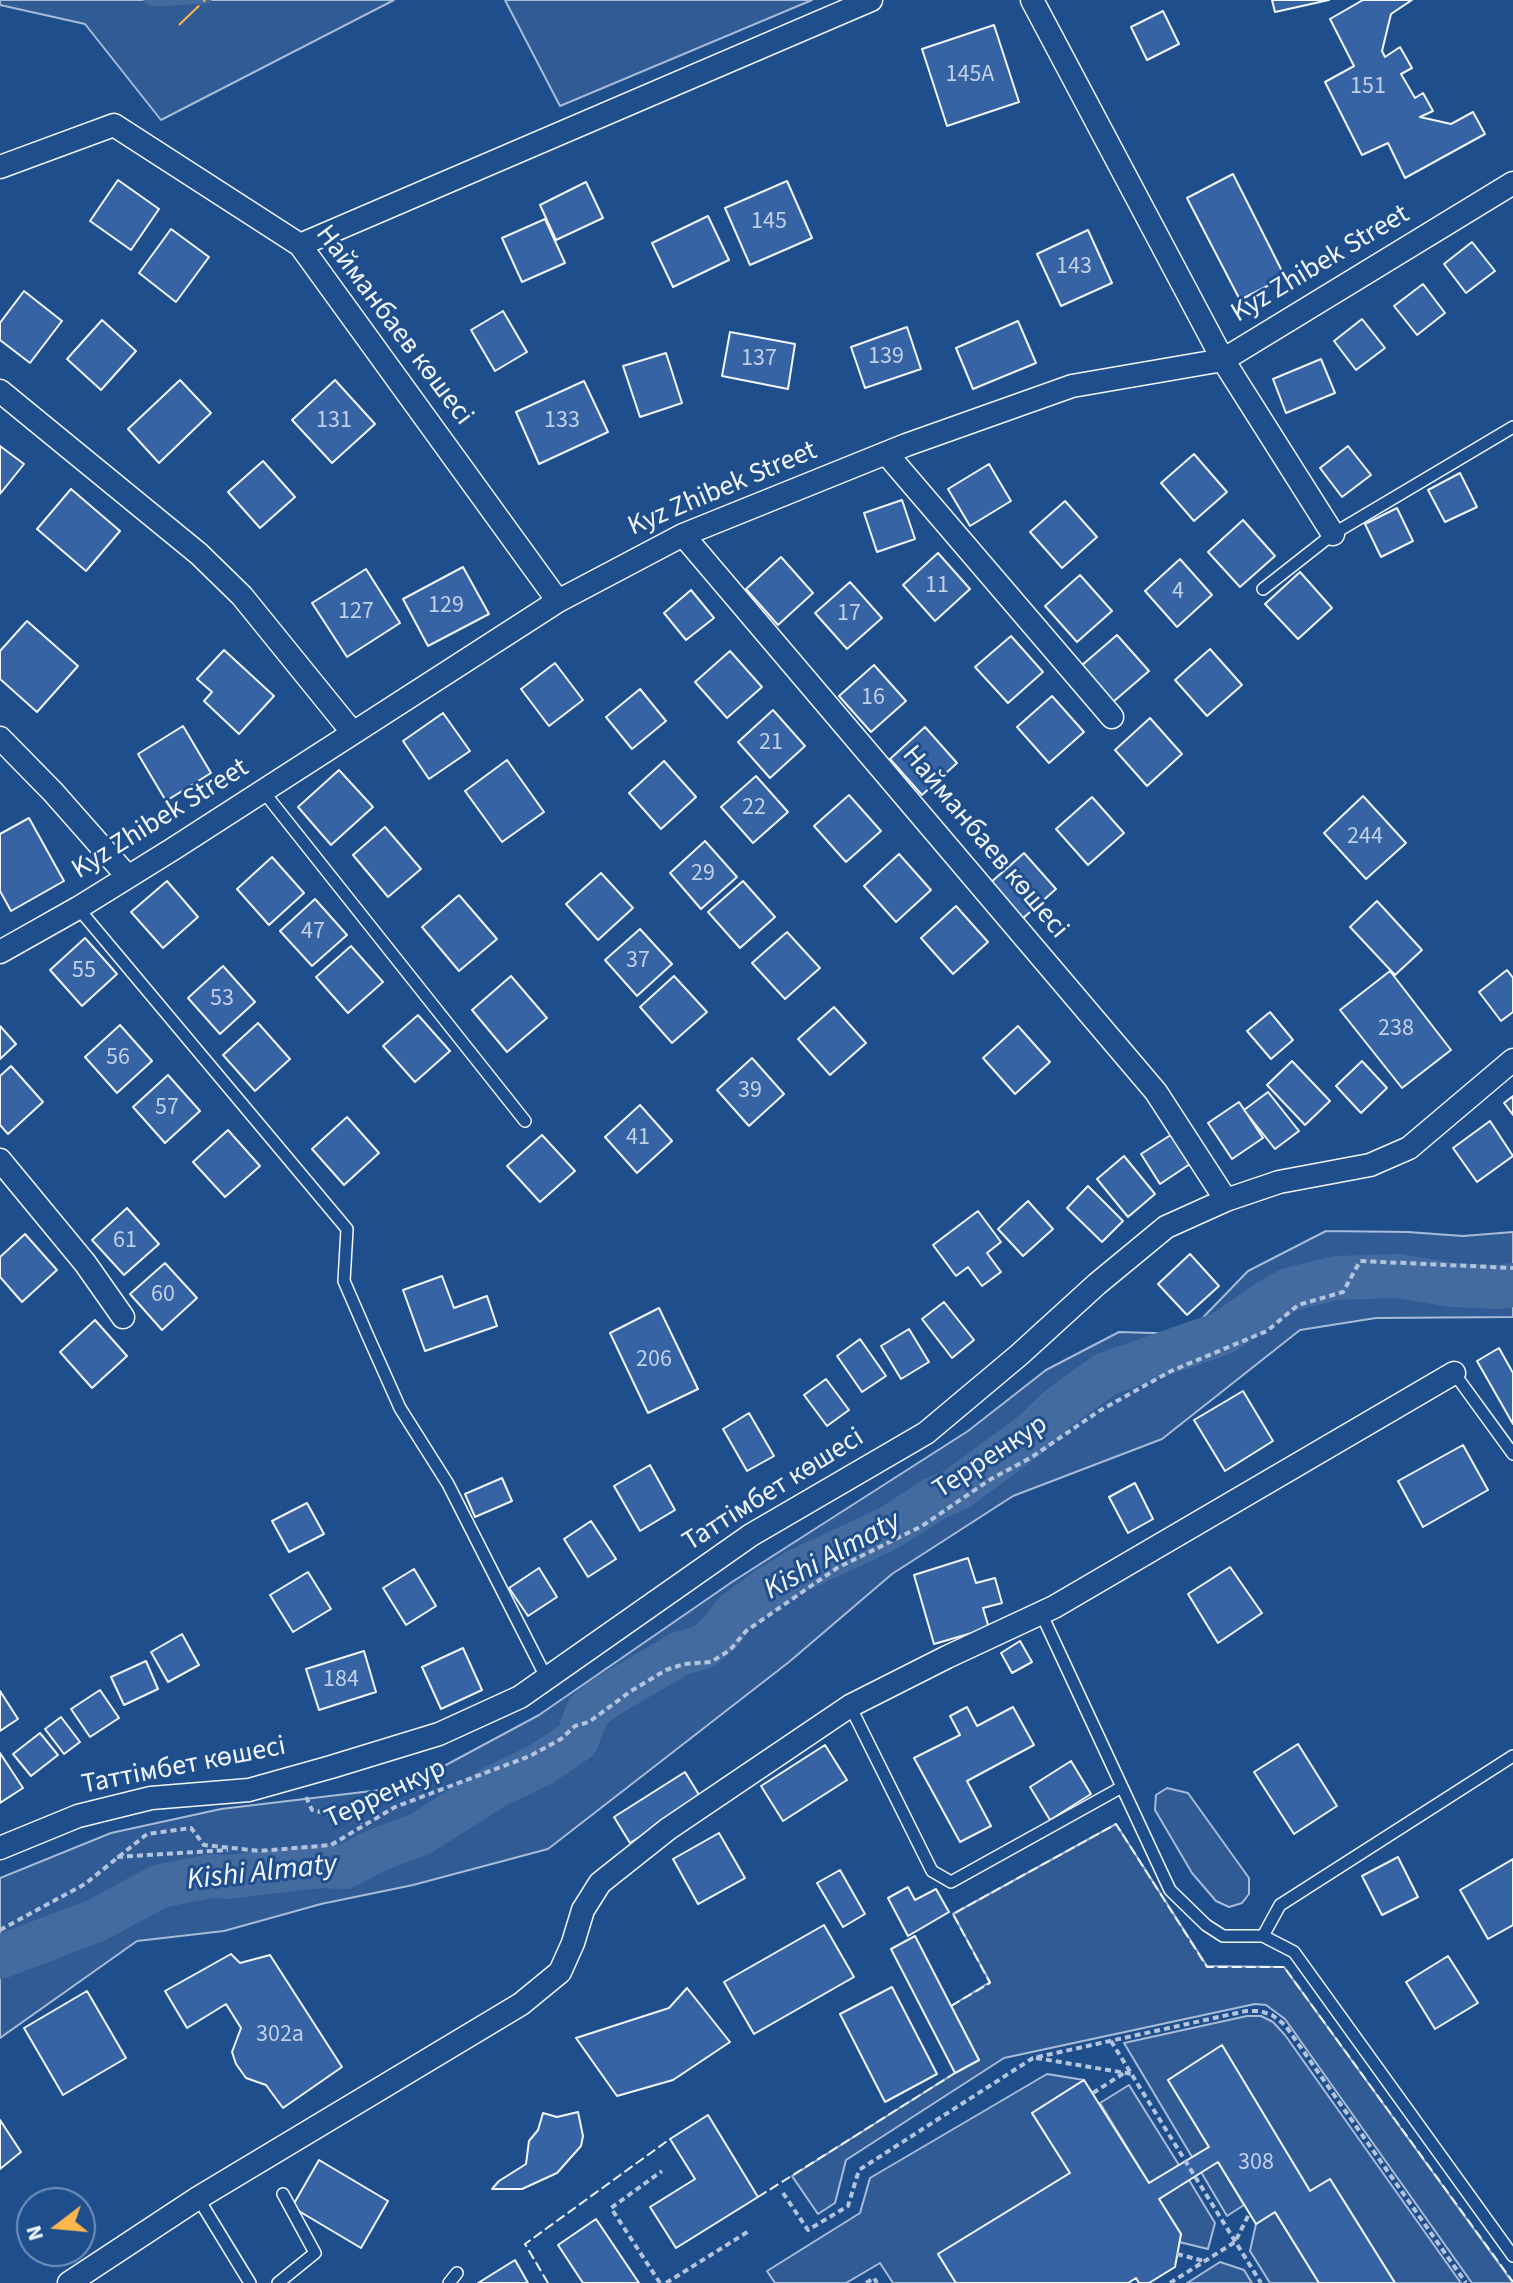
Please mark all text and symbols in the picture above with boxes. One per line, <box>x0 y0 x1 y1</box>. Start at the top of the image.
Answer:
house number: 145А <box>946 62 994 90</box>
house number: 151 <box>1350 74 1386 102</box>
street label: Kyz Zhibek Street <box>1226 199 1416 331</box>
house number: 145 <box>751 209 787 237</box>
street label: Найманбаев көшесі <box>307 219 479 433</box>
house number: 143 <box>1056 254 1092 282</box>
house number: 139 <box>868 344 904 372</box>
house number: 137 <box>741 346 777 374</box>
house number: 131 <box>316 408 352 436</box>
house number: 133 <box>544 408 580 436</box>
street label: Kyz Zhibek Street <box>624 435 822 545</box>
house number: 11 <box>925 573 949 601</box>
house number: 4 <box>1172 579 1184 607</box>
house number: 129 <box>428 593 464 621</box>
house number: 127 <box>338 599 374 627</box>
house number: 17 <box>837 601 861 629</box>
house number: 16 <box>861 685 885 713</box>
house number: 21 <box>759 730 783 758</box>
street label: Найманбаев көшесі <box>893 740 1075 946</box>
street label: Kyz Zhibek Street <box>67 752 255 888</box>
house number: 22 <box>742 795 766 823</box>
house number: 244 <box>1347 824 1383 852</box>
house number: 29 <box>691 861 715 889</box>
house number: 47 <box>301 919 325 947</box>
house number: 37 <box>626 948 650 976</box>
house number: 55 <box>72 958 96 986</box>
house number: 53 <box>210 986 234 1014</box>
house number: 238 <box>1378 1016 1414 1044</box>
house number: 56 <box>106 1045 130 1073</box>
house number: 39 <box>738 1078 762 1106</box>
house number: 57 <box>155 1095 179 1123</box>
house number: 41 <box>626 1125 650 1153</box>
house number: 61 <box>113 1228 137 1256</box>
house number: 60 <box>151 1282 175 1310</box>
house number: 206 <box>636 1347 672 1375</box>
street label: Терренкур <box>927 1409 1055 1507</box>
street label: Таттімбет көшесі <box>677 1422 871 1560</box>
water label: Kіshі Almaty <box>758 1505 908 1609</box>
house number: 184 <box>323 1667 359 1695</box>
street label: Таттімбет көшесі <box>79 1731 289 1803</box>
street label: Терренкур <box>320 1752 452 1838</box>
water label: Kіshі Almaty <box>185 1848 339 1900</box>
house number: 302а <box>256 2022 304 2050</box>
house number: 308 <box>1238 2150 1274 2178</box>
north arrow <box>16 2187 96 2267</box>
text: N <box>17 2222 52 2245</box>

